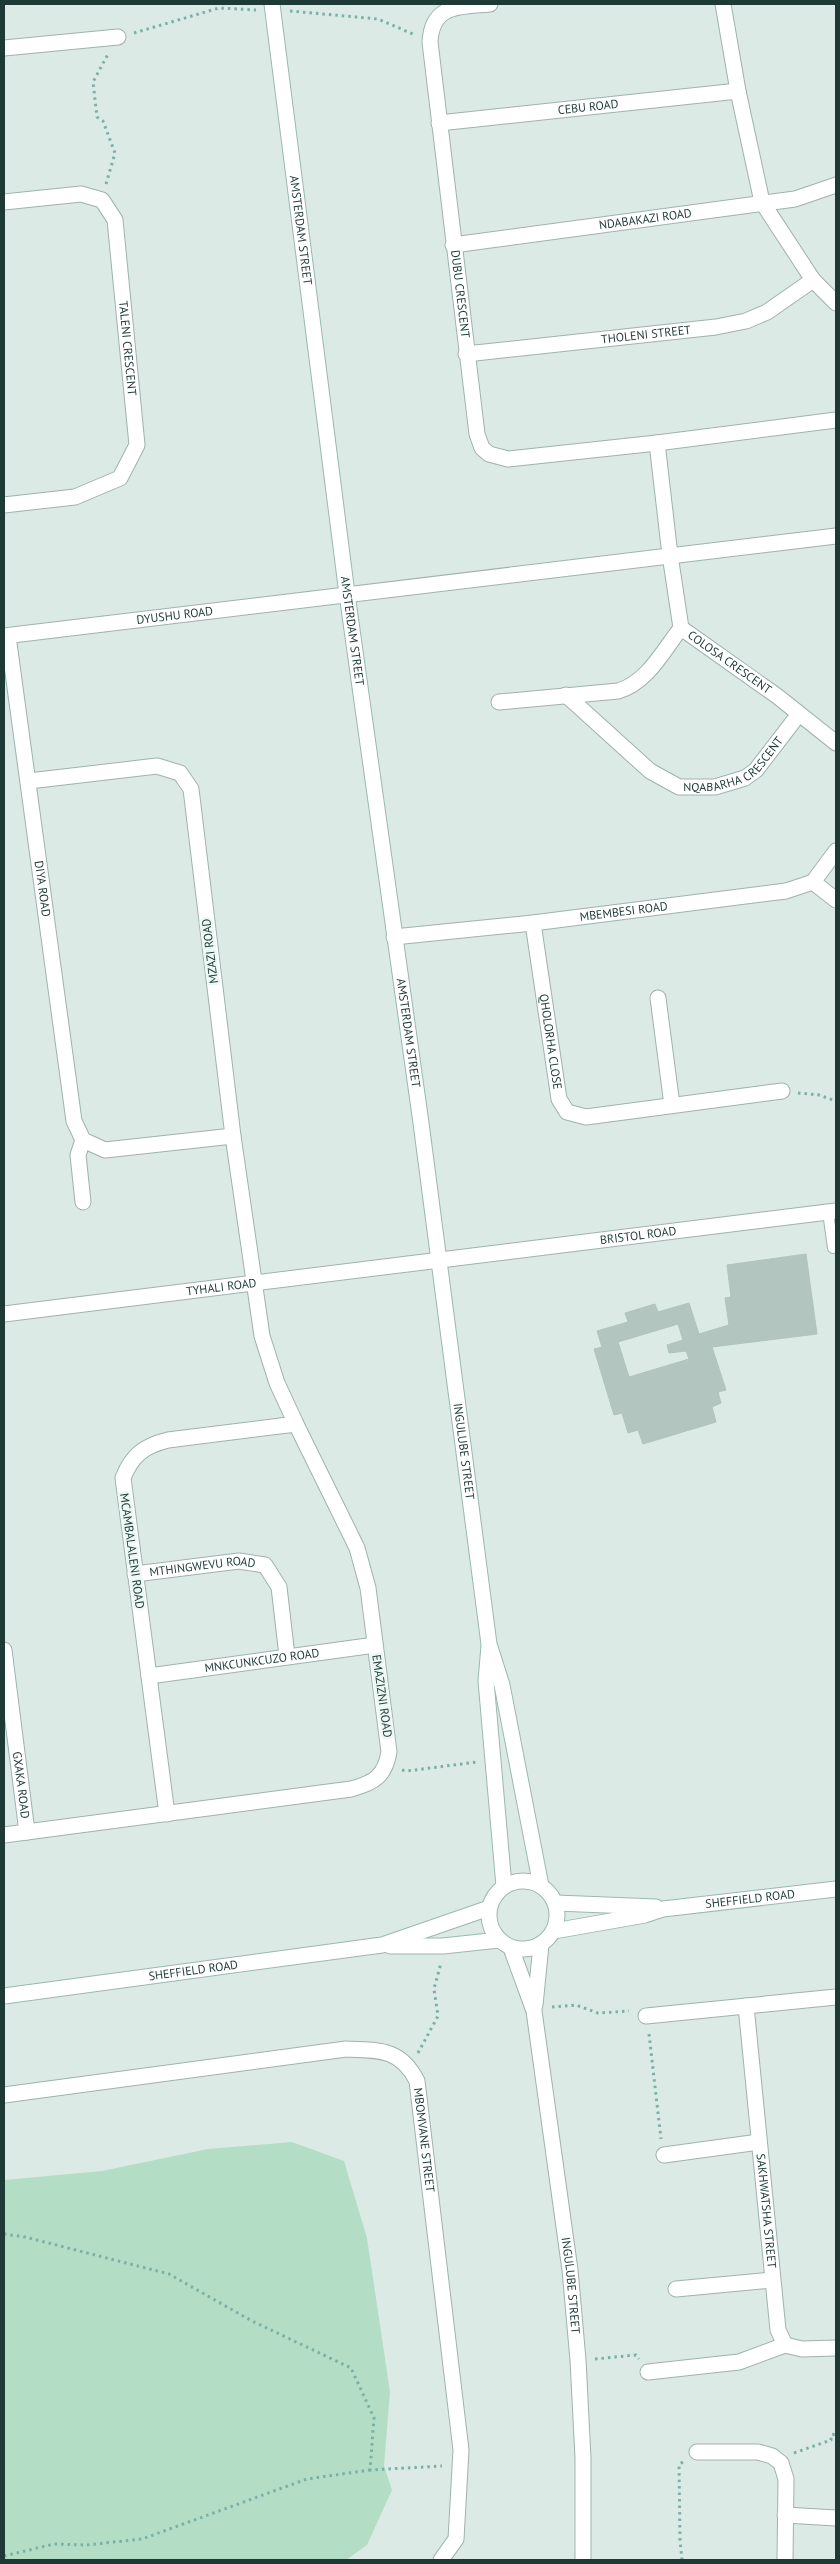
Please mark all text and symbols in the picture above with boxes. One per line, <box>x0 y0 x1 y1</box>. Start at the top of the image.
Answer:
street label: CEBU ROAD <box>557 96 619 117</box>
street label: AMSTERDAM STREET <box>287 175 316 286</box>
street label: NDABAKAZI ROAD <box>598 205 693 232</box>
street label: DUBU CRESCENT <box>448 249 473 339</box>
street label: TALENI CRESCENT <box>116 300 140 397</box>
street label: THOLENI STREET <box>600 322 692 346</box>
street label: AMSTERDAM STREET <box>338 575 368 687</box>
street label: DYUSHU ROAD <box>136 603 214 627</box>
street label: COLOSA CRESCENT <box>685 627 775 697</box>
street label: NQABARHA CRESCENT <box>683 733 786 794</box>
street label: DIYA ROAD <box>32 860 54 918</box>
street label: MBEMBESI ROAD <box>579 898 668 924</box>
street label: MZAZI ROAD <box>198 918 221 984</box>
street label: AMSTERDAM STREET <box>394 977 424 1089</box>
street label: QHOLORHA CLOSE <box>537 993 565 1090</box>
street label: BRISTOL ROAD <box>599 1223 677 1247</box>
street label: TYHALI ROAD <box>185 1275 257 1298</box>
street label: INGULUBE STREET <box>451 1402 478 1501</box>
street label: MCAMBALALENI ROAD <box>117 1492 148 1610</box>
street label: MTHINGWEVU ROAD <box>148 1553 257 1579</box>
street label: MNKCUNKCUZO ROAD <box>204 1645 320 1675</box>
street label: EMAZIZNI ROAD <box>369 1654 396 1738</box>
street label: GXAKA ROAD <box>10 1750 33 1819</box>
street label: SHEFFIELD ROAD <box>704 1886 796 1911</box>
street label: SHEFFIELD ROAD <box>148 1956 239 1983</box>
street label: MBOMVANE STREET <box>411 2087 438 2193</box>
street label: SAKHWATSHA STREET <box>754 2153 780 2269</box>
street label: INGULUBE STREET <box>559 2236 584 2335</box>

